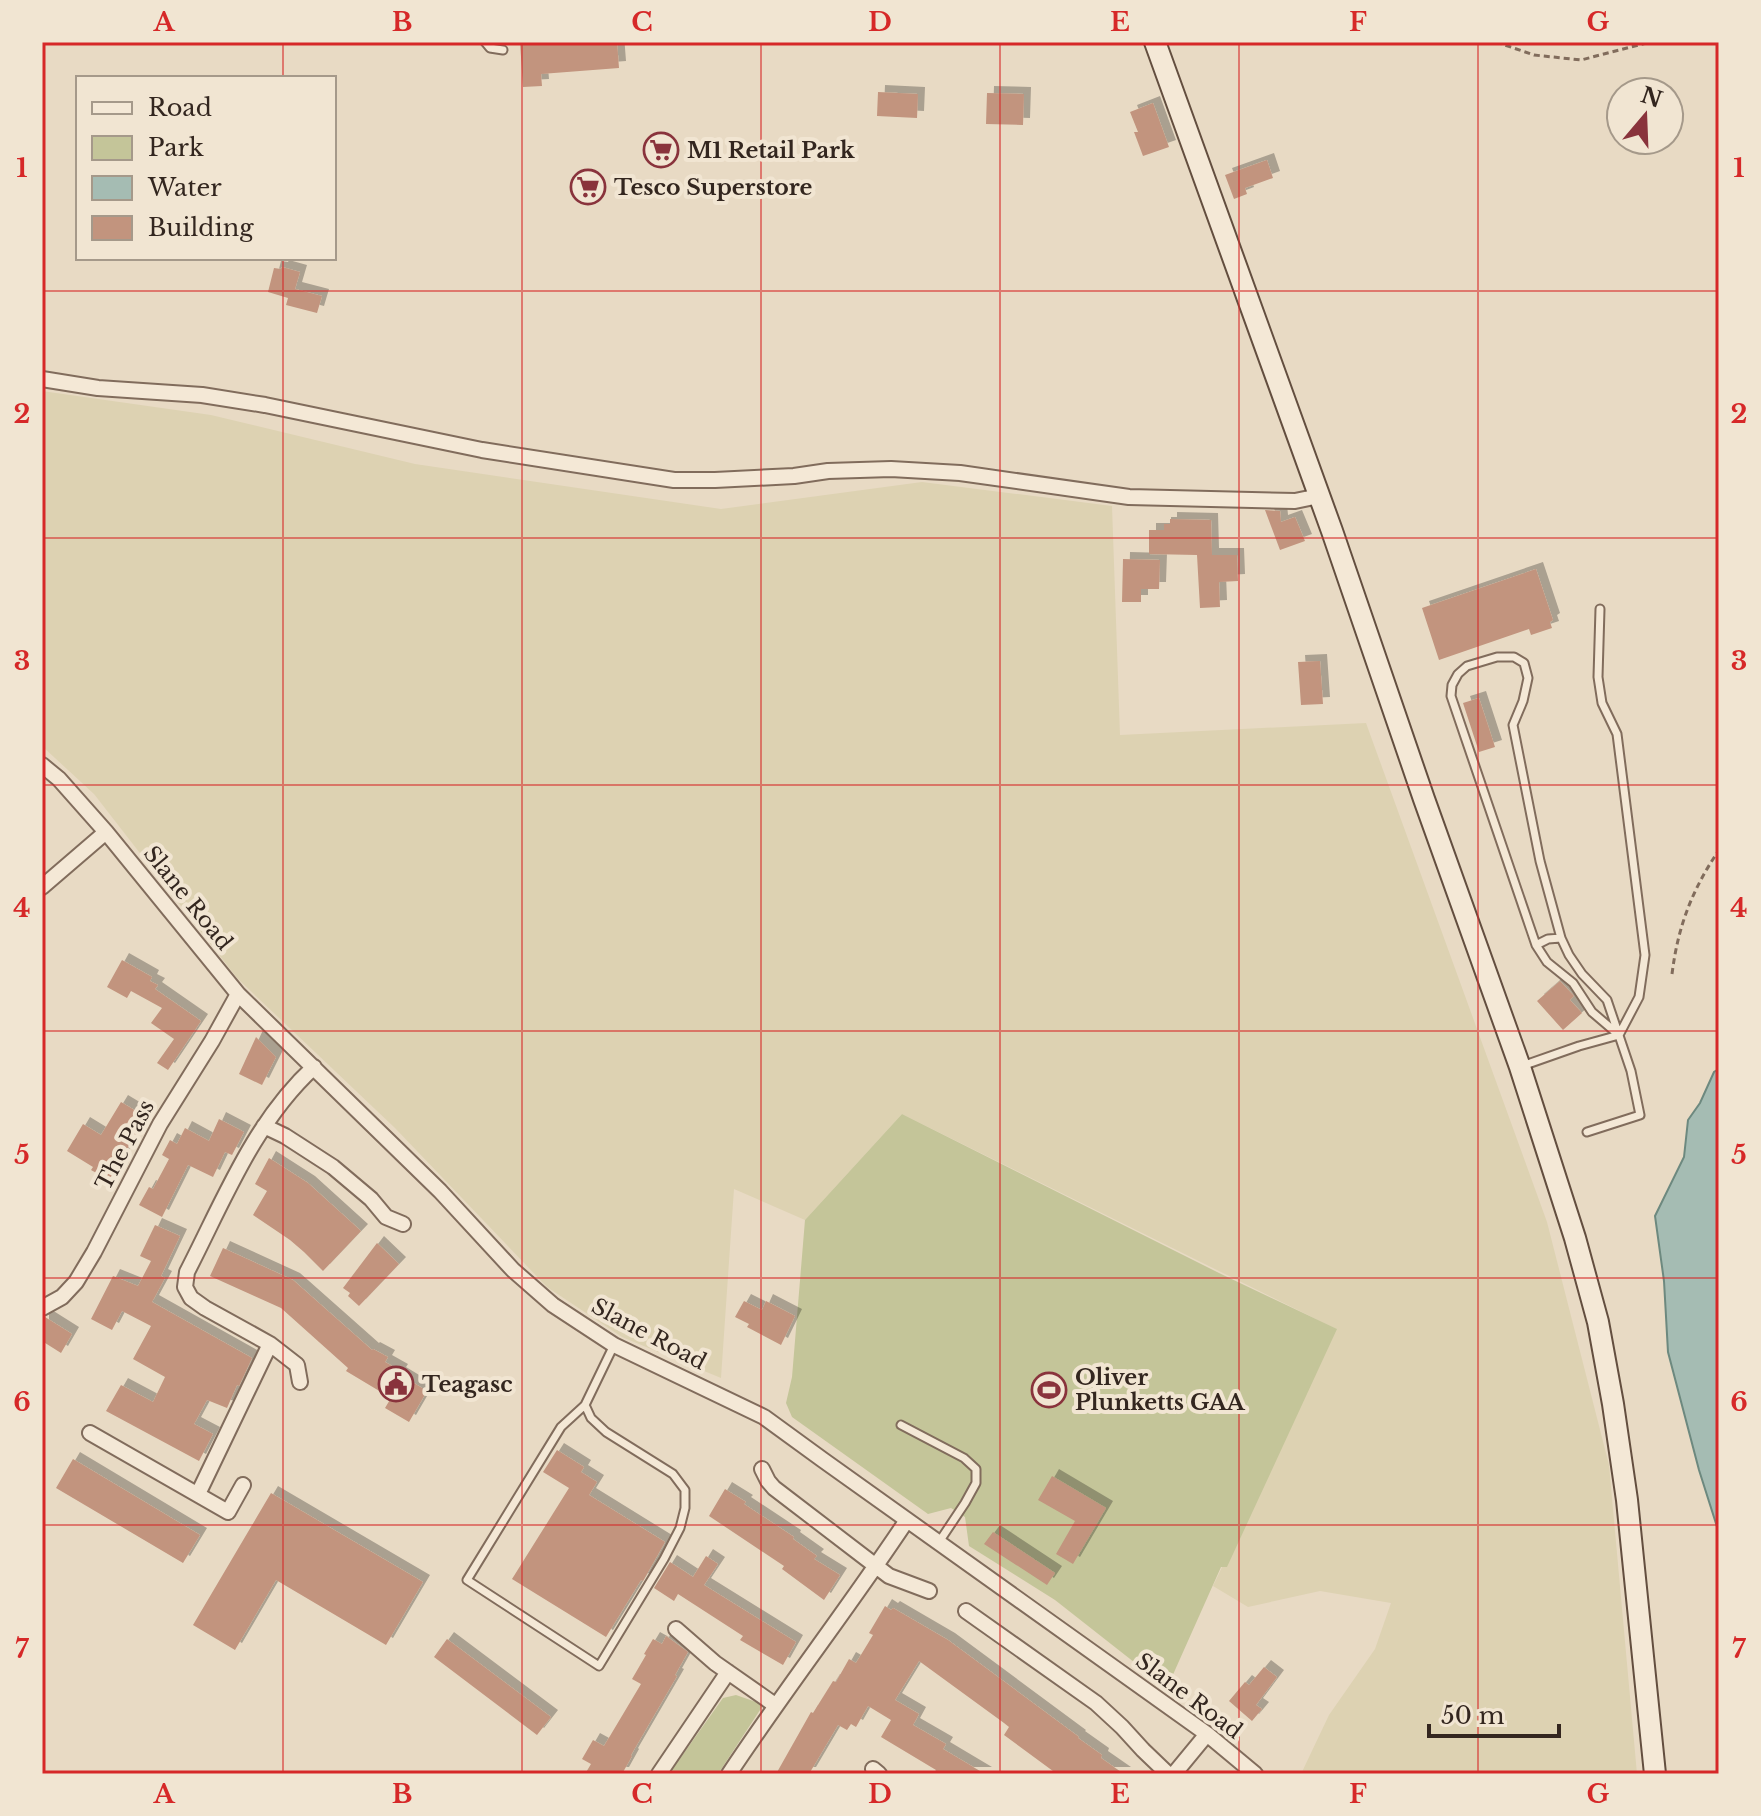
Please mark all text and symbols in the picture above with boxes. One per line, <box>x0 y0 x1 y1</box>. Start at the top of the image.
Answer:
text: A <box>152 6 175 38</box>
text: B <box>392 6 412 38</box>
text: C <box>631 6 653 38</box>
text: D <box>868 6 892 38</box>
text: E <box>1110 6 1130 38</box>
text: F <box>1349 6 1367 38</box>
text: G <box>1587 6 1610 38</box>
legend <box>76 76 336 260</box>
north arrow <box>1605 76 1685 156</box>
text: N <box>1637 81 1666 114</box>
text: Road <box>148 93 212 122</box>
supermarket icon: M1 Retail Park <box>642 131 680 169</box>
text: Park <box>148 133 204 162</box>
place label: M1 Retail Park <box>687 137 855 164</box>
text: 1 <box>16 152 28 184</box>
text: 1 <box>1733 152 1745 184</box>
supermarket icon: Tesco Superstore <box>569 168 607 206</box>
text: Water <box>147 173 222 202</box>
place label: Tesco Superstore <box>614 174 813 201</box>
text: Building <box>148 213 254 242</box>
text: 2 <box>14 398 30 430</box>
text: 2 <box>1731 398 1747 430</box>
text: 3 <box>14 645 30 677</box>
text: 3 <box>1731 645 1747 677</box>
street label: Slane Road <box>138 840 238 956</box>
text: 4 <box>13 892 31 924</box>
text: 4 <box>1730 892 1748 924</box>
street label: The Pass <box>90 1095 160 1195</box>
text: 5 <box>14 1139 30 1171</box>
text: 5 <box>1731 1139 1747 1171</box>
street label: Slane Road <box>587 1292 711 1376</box>
place label: Oliver Plunketts GAA <box>1075 1364 1246 1416</box>
public building icon: Teagasc <box>377 1365 415 1403</box>
place label: Teagasc <box>422 1371 513 1398</box>
sports icon: Oliver Plunketts GAA <box>1030 1371 1068 1409</box>
text: 6 <box>13 1386 31 1418</box>
text: 6 <box>1730 1386 1748 1418</box>
text: 7 <box>15 1633 29 1665</box>
text: 7 <box>1732 1633 1746 1665</box>
street label: Slane Road <box>1130 1647 1248 1745</box>
scale bar <box>1429 1688 1559 1738</box>
text: 50 m <box>1441 1701 1505 1730</box>
text: A <box>152 1778 175 1810</box>
text: B <box>392 1778 412 1810</box>
text: C <box>631 1778 653 1810</box>
text: D <box>868 1778 892 1810</box>
text: E <box>1110 1778 1130 1810</box>
text: F <box>1349 1778 1367 1810</box>
text: G <box>1587 1778 1610 1810</box>

